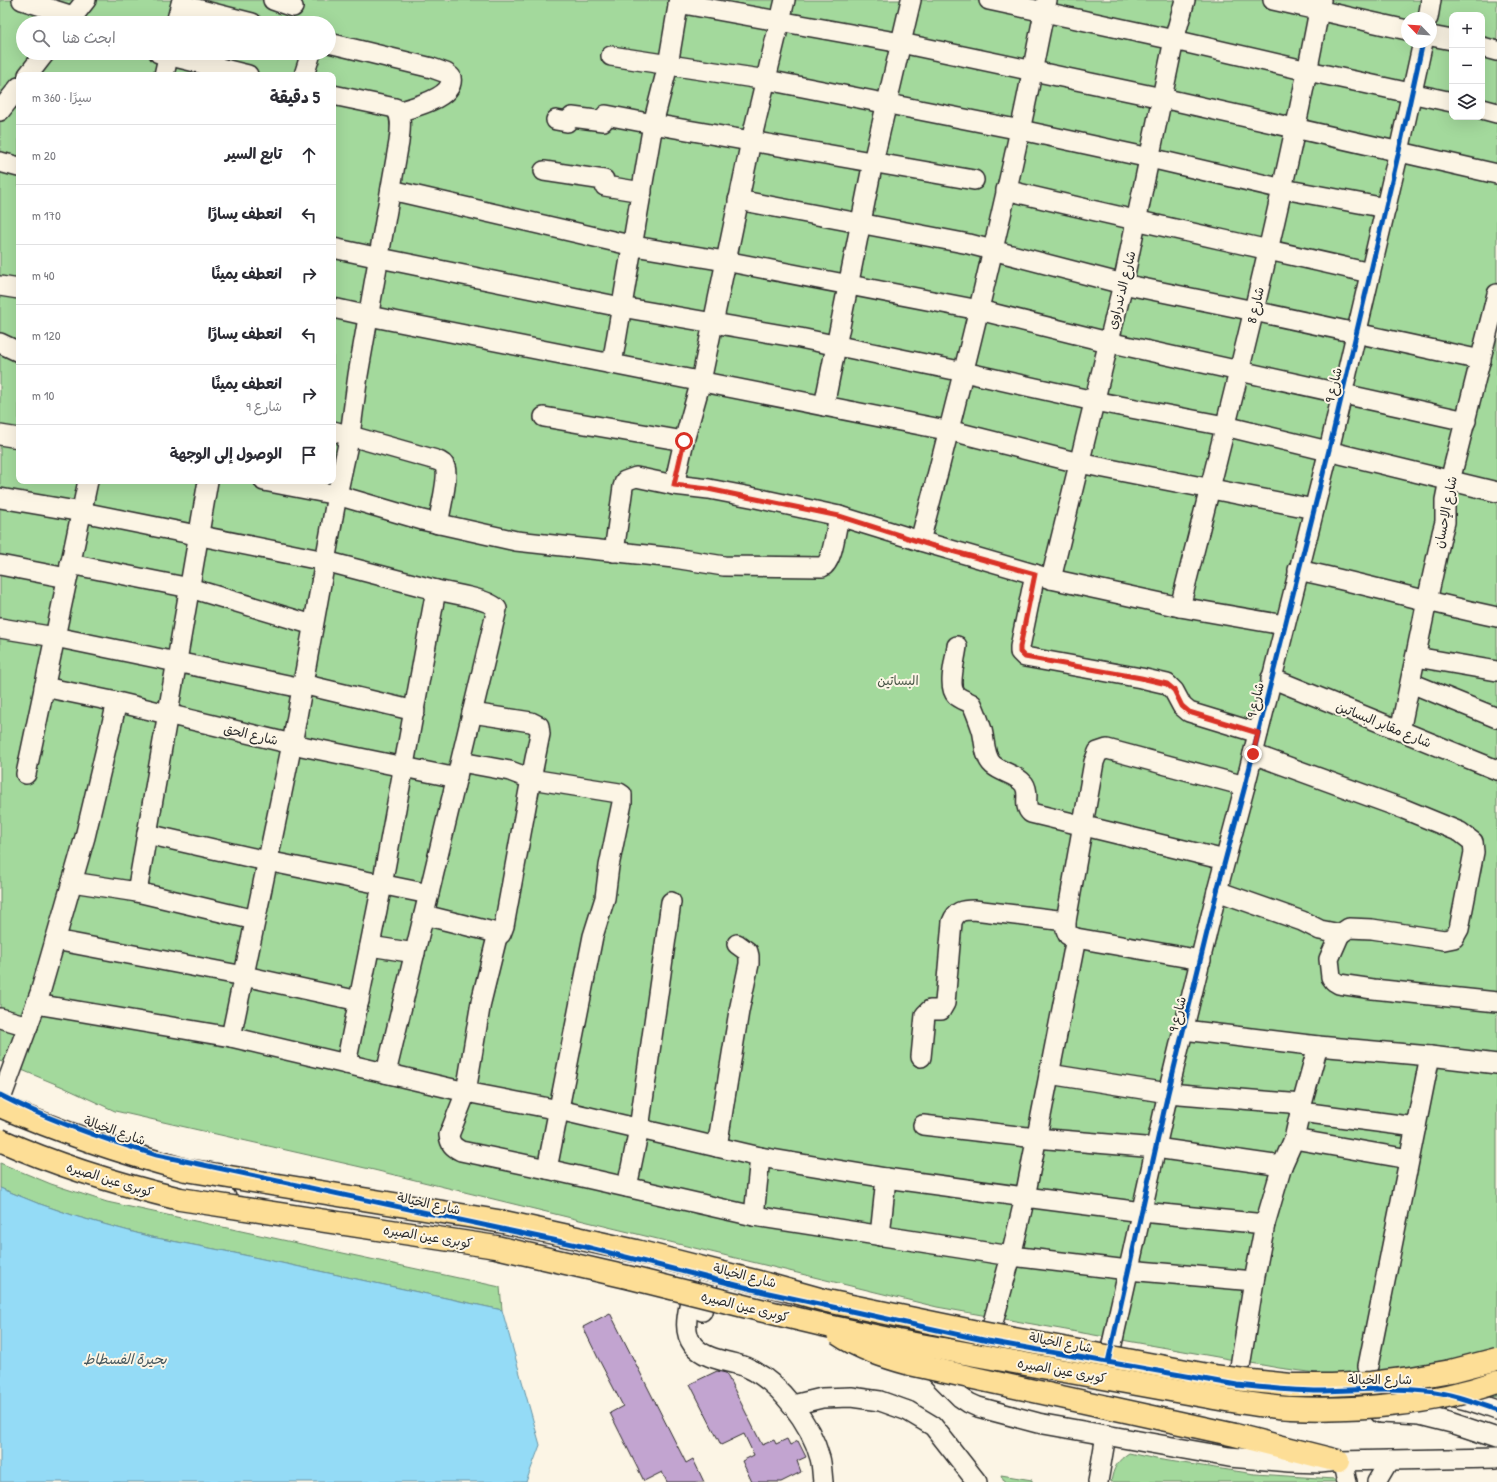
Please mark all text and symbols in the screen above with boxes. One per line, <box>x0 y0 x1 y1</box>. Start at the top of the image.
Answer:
north arrow <box>1401 12 1437 48</box>
map controls <box>1449 12 1485 120</box>
button: + <box>1449 12 1485 48</box>
search box <box>16 16 336 60</box>
icon: search <box>30 27 52 49</box>
text: ابحث هنا <box>62 27 116 48</box>
button: − <box>1449 48 1485 84</box>
button: layers <box>1449 84 1485 120</box>
text: 5 دقيقة <box>270 85 320 108</box>
text: سيرًا · 360 m <box>32 88 92 106</box>
text: تابع السير <box>225 143 282 164</box>
icon: ahead <box>298 144 320 166</box>
text: 20 m <box>32 146 56 164</box>
text: انعطف يسارًا <box>208 203 282 224</box>
icon: left <box>298 204 320 226</box>
text: 170 m <box>32 206 61 224</box>
street label: شارع الدندراوى <box>1103 249 1140 332</box>
text: انعطف يمينًا <box>212 263 282 284</box>
icon: right <box>298 264 320 286</box>
text: 40 m <box>32 266 55 284</box>
street label: شارع 8 <box>1242 285 1269 325</box>
text: انعطف يسارًا <box>208 323 282 344</box>
icon: left <box>298 324 320 346</box>
text: 120 m <box>32 326 60 344</box>
street label: شارع 9 <box>1320 365 1347 405</box>
text: انعطف يمينًا <box>212 373 282 394</box>
icon: right <box>298 384 320 406</box>
text: 10 m <box>32 386 54 404</box>
text: شارع 9 <box>246 397 282 415</box>
route start <box>675 432 693 450</box>
text: الوصول إلى الوجهة <box>170 443 282 464</box>
icon: arrive <box>298 444 320 466</box>
street label: شارع الإحسان <box>1429 474 1462 550</box>
park label: البساتين <box>877 671 919 689</box>
street label: شارع 9 <box>1242 680 1269 720</box>
street label: شارع مقابر البساتين <box>1333 697 1434 752</box>
street label: شارع الحق <box>222 719 280 750</box>
route end <box>1244 745 1262 763</box>
street label: شارع 9 <box>1164 994 1191 1034</box>
street label: شارع الخيالة <box>81 1111 148 1150</box>
street label: كوبرى عين الصيره <box>64 1157 156 1201</box>
street label: شارع الخيالة <box>395 1188 462 1219</box>
street label: كوبرى عين الصيره <box>382 1220 474 1252</box>
street label: شارع الخيالة <box>711 1258 778 1292</box>
street label: كوبرى عين الصيره <box>699 1286 791 1326</box>
street label: شارع الخيالة <box>1028 1328 1094 1357</box>
water label: بحيرة الفسطاط <box>83 1349 168 1368</box>
street label: كوبرى عين الصيره <box>1016 1353 1108 1387</box>
street label: شارع الخيالة <box>1348 1370 1412 1389</box>

